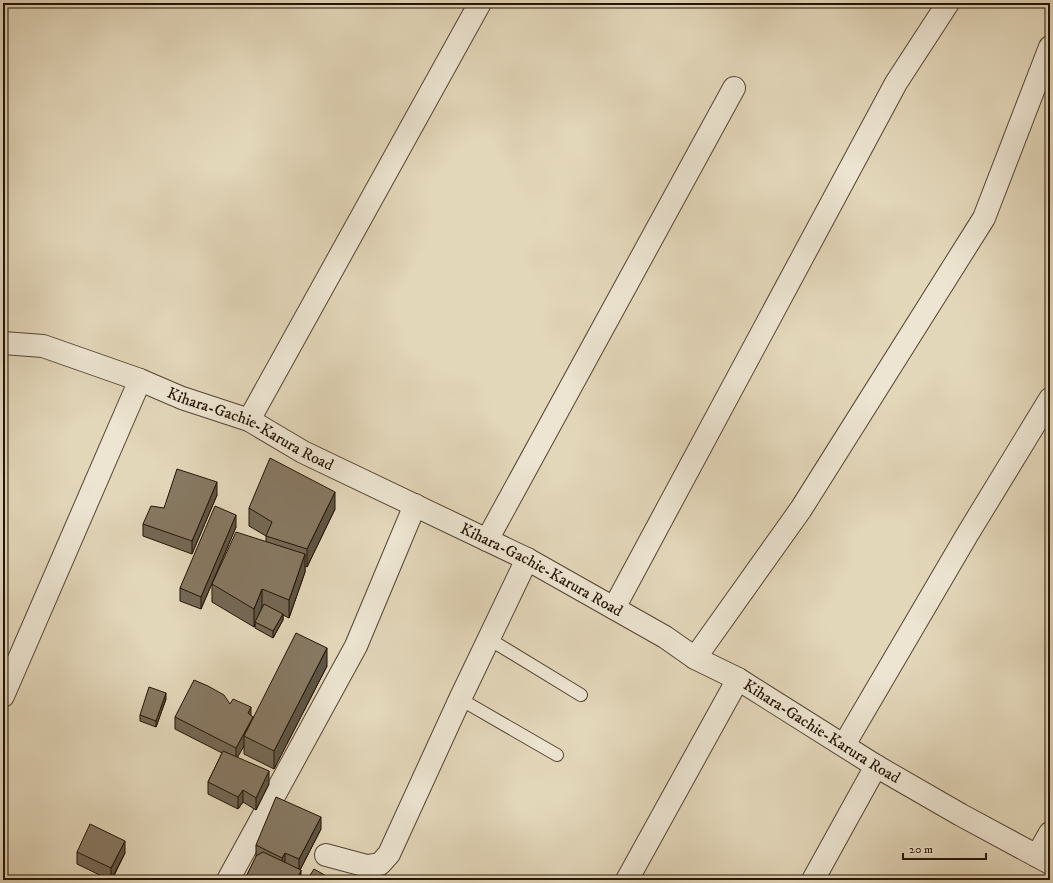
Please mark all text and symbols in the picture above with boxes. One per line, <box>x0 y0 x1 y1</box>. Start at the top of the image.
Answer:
street label: Kihara-Gachie-Karura Road <box>164 383 337 475</box>
street label: Kihara-Gachie-Karura Road <box>457 519 626 621</box>
street label: Kihara-Gachie-Karura Road <box>740 675 904 788</box>
scale bar <box>903 835 986 861</box>
text: 20 m <box>909 842 933 857</box>

